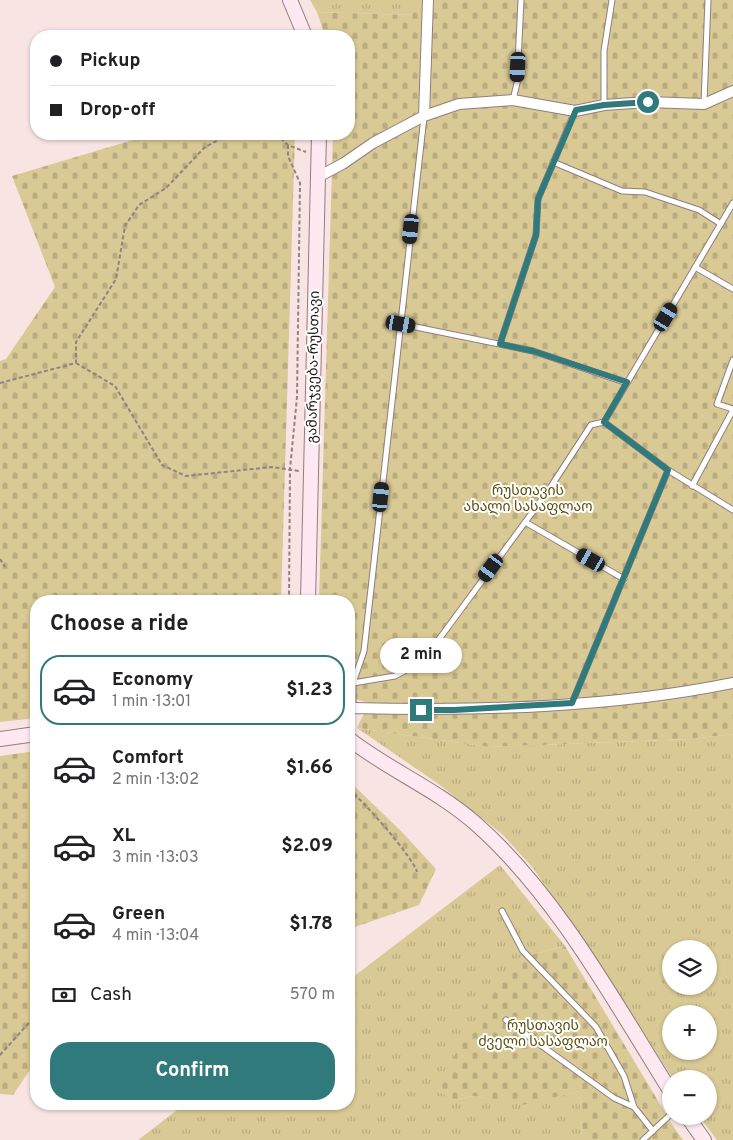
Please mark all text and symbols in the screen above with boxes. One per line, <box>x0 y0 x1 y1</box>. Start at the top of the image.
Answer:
text: Pickup <box>80 49 140 73</box>
car <box>509 52 526 82</box>
route start <box>637 91 659 113</box>
text: Drop-off <box>80 98 155 122</box>
car <box>401 213 420 245</box>
street label: გამარჯვება-რუსთავი <box>304 290 324 444</box>
car <box>651 300 680 334</box>
car <box>384 314 417 334</box>
car <box>371 481 390 513</box>
park label: რუსთავის ახალი სასაფლაო <box>464 483 592 516</box>
car <box>574 546 607 574</box>
car <box>476 551 505 585</box>
text: Choose a ride <box>50 611 188 638</box>
callout: 2 min <box>380 638 462 672</box>
text: 2 min <box>400 645 442 665</box>
icon: car <box>52 668 97 713</box>
text: Economy <box>112 668 193 692</box>
text: $1.23 <box>286 678 333 702</box>
text: 1 min · 13:01 <box>112 692 191 712</box>
route end <box>410 699 432 721</box>
icon: car <box>52 746 97 791</box>
text: Comfort <box>112 746 184 770</box>
text: $1.66 <box>286 756 333 780</box>
text: 2 min · 13:02 <box>112 770 199 790</box>
icon: car <box>52 824 97 869</box>
text: XL <box>112 824 135 848</box>
text: $2.09 <box>281 834 333 858</box>
text: 3 min · 13:03 <box>112 848 199 868</box>
icon: car <box>52 902 97 947</box>
text: Green <box>112 902 165 926</box>
text: $1.78 <box>289 912 333 936</box>
text: 4 min · 13:04 <box>112 926 199 946</box>
map controls <box>662 940 717 1125</box>
button: layers <box>662 940 717 995</box>
icon: cash <box>50 981 78 1009</box>
text: Cash <box>90 983 132 1007</box>
text: 570 m <box>290 985 335 1005</box>
button: + <box>662 1005 717 1060</box>
park label: რუსთავის ძველი სასაფლაო <box>478 1018 608 1051</box>
button: Confirm <box>50 1042 335 1100</box>
button: − <box>662 1070 717 1125</box>

